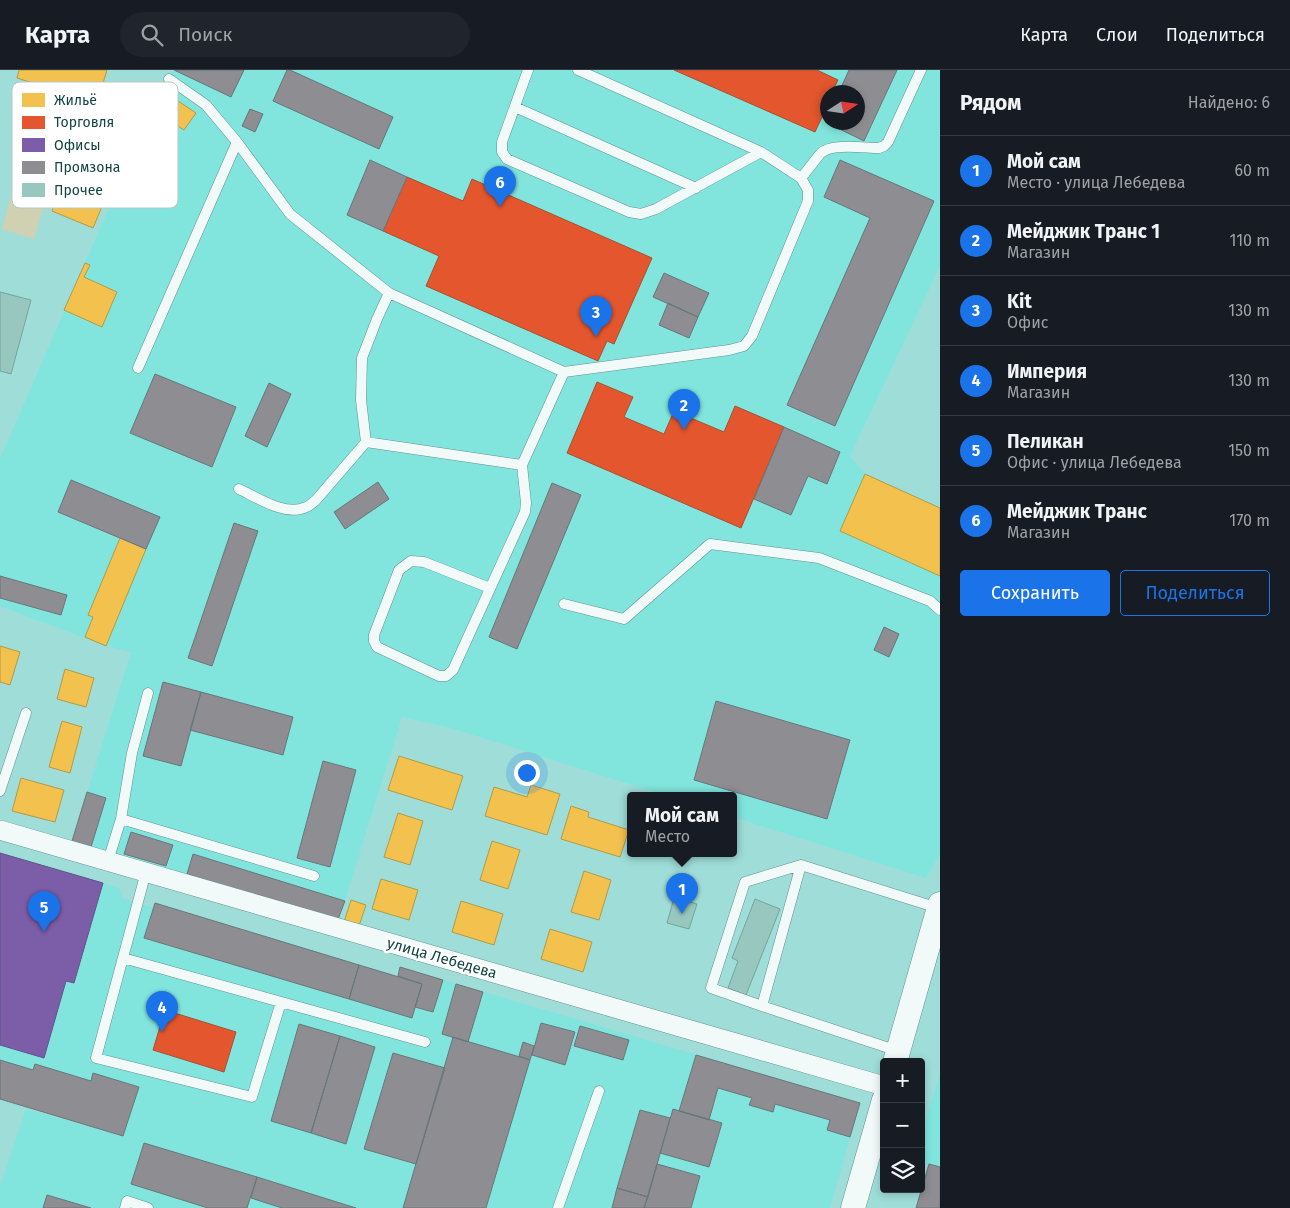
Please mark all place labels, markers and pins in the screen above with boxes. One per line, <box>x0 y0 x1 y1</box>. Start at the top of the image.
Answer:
pin: 6 <box>484 166 516 207</box>
pin: 3 <box>580 296 612 337</box>
pin: 2 <box>668 389 700 430</box>
pin: 1 <box>666 873 698 914</box>
pin: 5 <box>28 891 60 932</box>
pin: 4 <box>146 991 178 1032</box>

